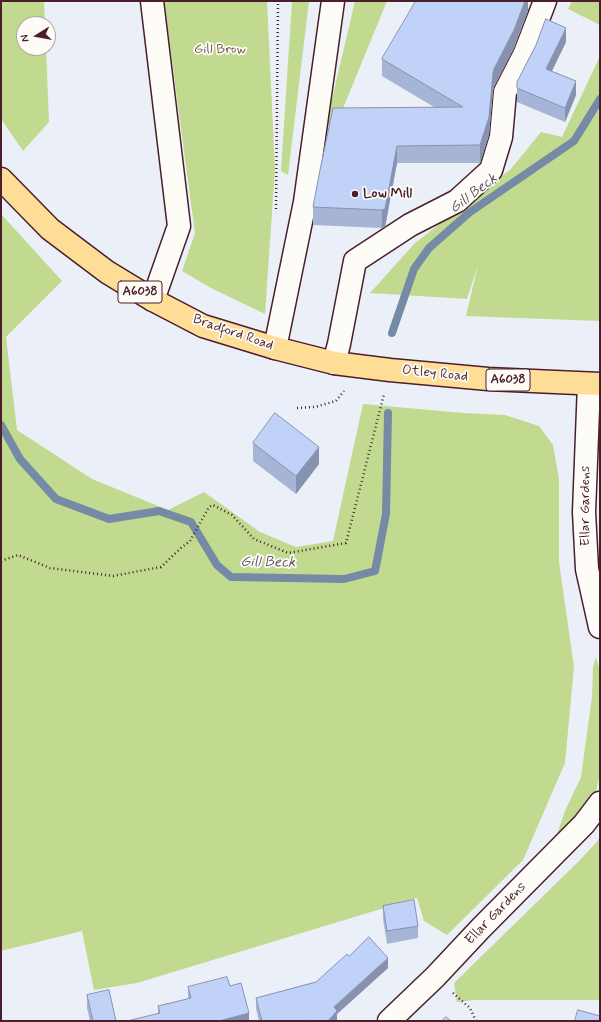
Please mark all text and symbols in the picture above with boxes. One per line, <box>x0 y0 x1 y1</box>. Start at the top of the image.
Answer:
north arrow <box>16 16 56 56</box>
text: N <box>18 33 33 43</box>
park label: Gill Brow <box>194 42 246 58</box>
water label: Gill Beck <box>447 170 501 218</box>
place label: Low Mill <box>363 186 412 202</box>
marker: Low Mill <box>350 189 360 199</box>
road number: A6038 <box>118 281 162 303</box>
street label: Bradford Road <box>191 311 275 355</box>
street label: Otley Road <box>401 362 469 386</box>
road number: A6038 <box>486 369 530 391</box>
street label: Ellar Gardens <box>578 466 594 546</box>
water label: Gill Beck <box>240 554 296 572</box>
street label: Ellar Gardens <box>462 879 530 949</box>

